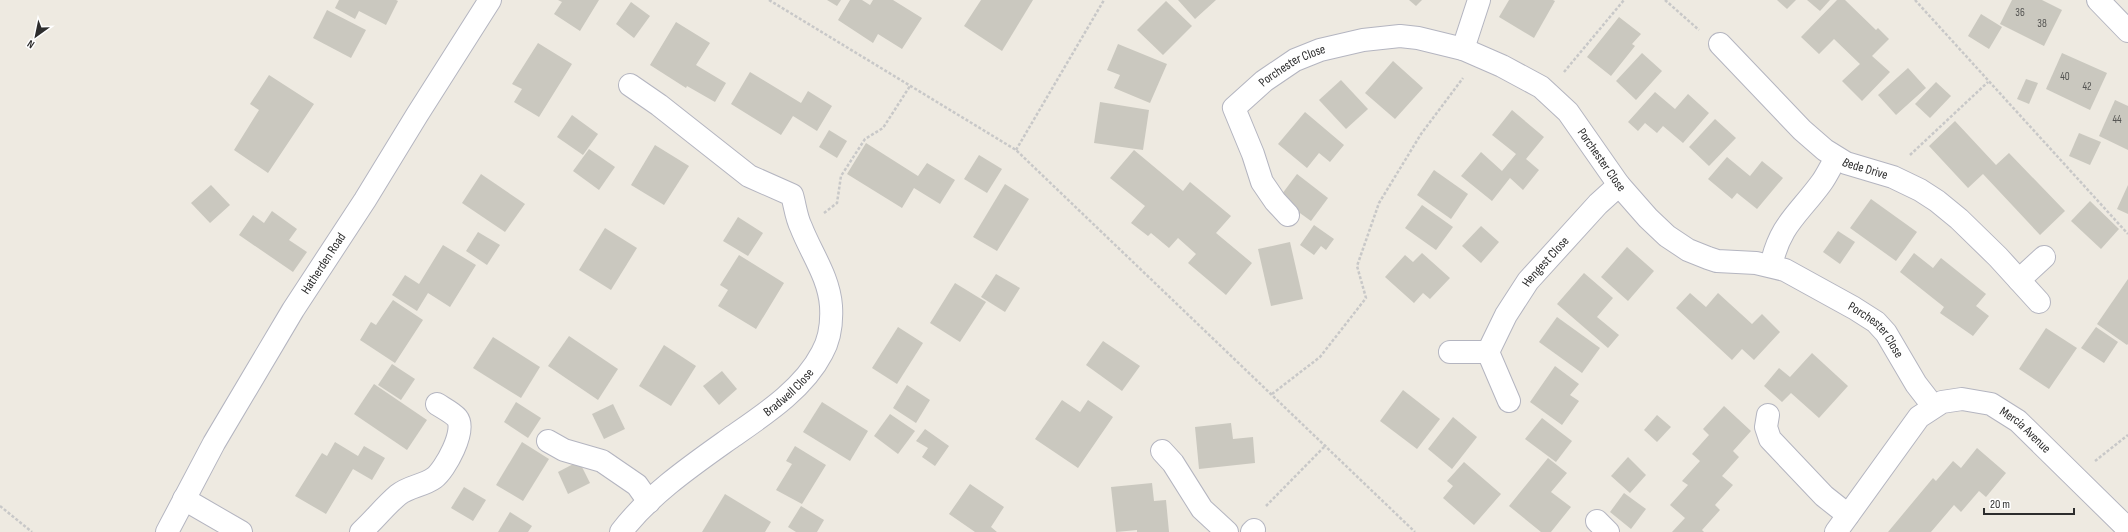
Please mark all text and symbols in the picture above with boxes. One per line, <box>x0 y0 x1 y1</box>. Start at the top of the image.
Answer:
house number: 36 <box>2015 6 2025 19</box>
north arrow <box>16 16 56 56</box>
house number: 38 <box>2037 17 2047 30</box>
text: N <box>25 37 37 51</box>
street label: Porchester Close <box>1255 41 1327 90</box>
house number: 40 <box>2060 70 2070 83</box>
house number: 42 <box>2082 80 2092 93</box>
house number: 44 <box>2112 113 2122 126</box>
street label: Porchester Close <box>1574 125 1629 195</box>
street label: Bede Drive <box>1839 154 1890 183</box>
street label: Hatherden Road <box>298 230 349 297</box>
street label: Hengest Close <box>1518 233 1572 290</box>
street label: Porchester Close <box>1845 298 1907 361</box>
street label: Bradwell Close <box>760 365 817 420</box>
street label: Mercia Avenue <box>1996 403 2054 457</box>
scale bar <box>1984 490 2074 516</box>
text: 20 m <box>1990 497 2010 512</box>

